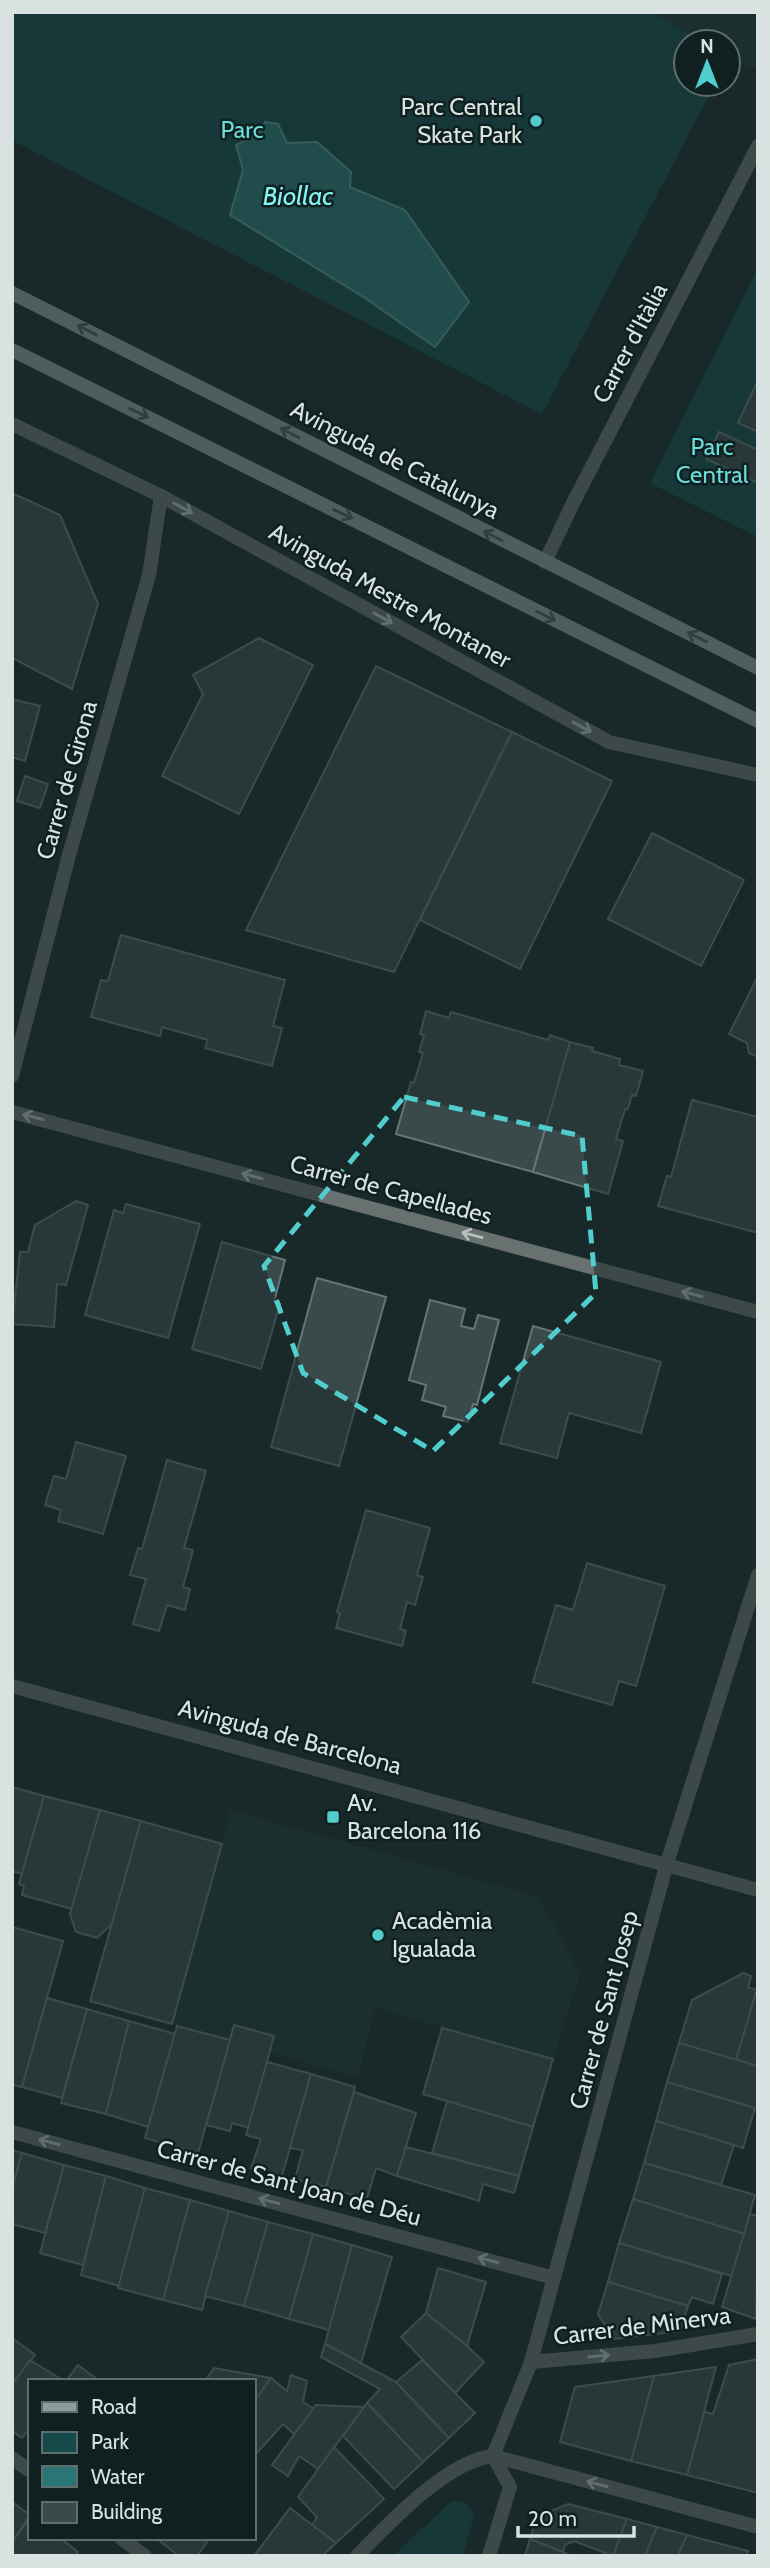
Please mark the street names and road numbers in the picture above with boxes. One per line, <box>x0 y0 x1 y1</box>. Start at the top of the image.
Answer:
street label: Carrer d'Itàlia <box>586 277 673 408</box>
street label: Avinguda de Catalunya <box>286 394 505 525</box>
street label: Avinguda Mestre Montaner <box>264 517 517 674</box>
street label: Carrer de Girona <box>30 697 103 863</box>
street label: Carrer de Capellades <box>287 1149 495 1230</box>
street label: Avinguda de Barcelona <box>175 1693 405 1780</box>
street label: Carrer de Sant Josep <box>563 1907 644 2112</box>
street label: Carrer de Sant Joan de Déu <box>154 2133 424 2232</box>
street label: Carrer de Minerva <box>552 2300 733 2351</box>

